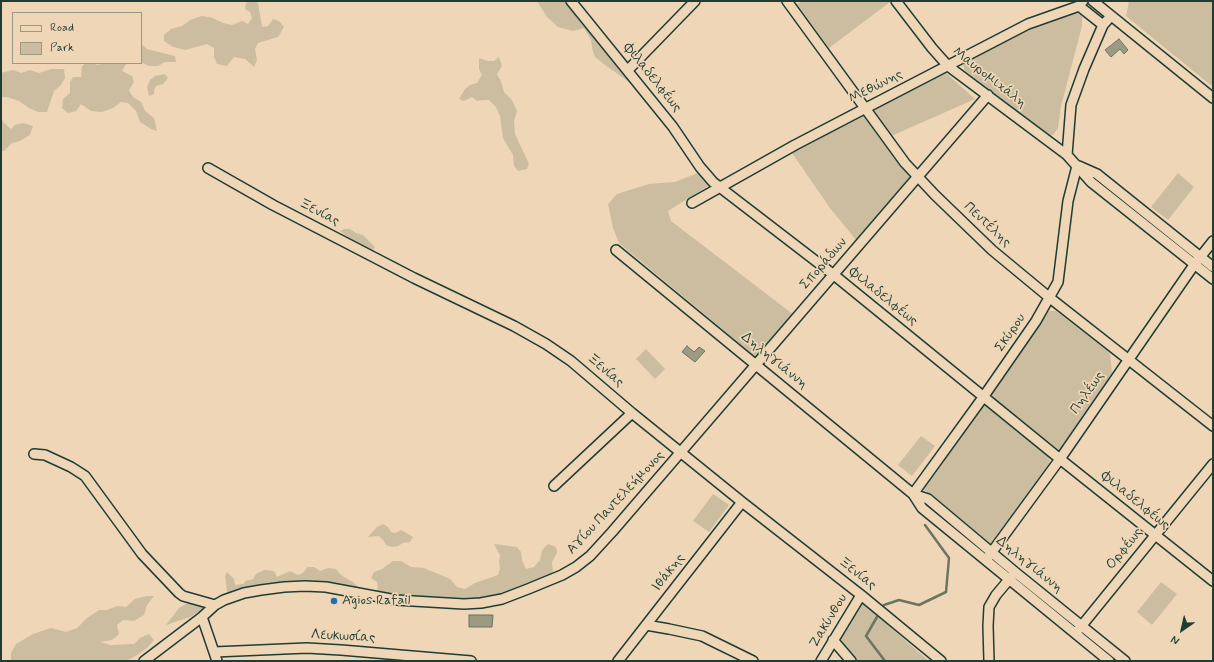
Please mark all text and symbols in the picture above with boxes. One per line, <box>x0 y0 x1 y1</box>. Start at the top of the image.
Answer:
legend <box>12 12 142 64</box>
text: Road <box>50 20 74 36</box>
text: Park <box>50 40 74 56</box>
street label: Φιλαδελφέως <box>619 40 685 116</box>
street label: Μαυρομιχάλη <box>949 44 1029 112</box>
street label: Μεθώνης <box>846 66 906 108</box>
street label: Ξενίας <box>296 196 342 230</box>
street label: Πεντέλης <box>960 199 1014 251</box>
street label: Σποράδων <box>797 235 851 293</box>
street label: Φιλαδελφέως <box>845 264 921 330</box>
street label: Σκύρου <box>992 311 1030 355</box>
street label: Δηληγιάννη <box>737 329 811 393</box>
street label: Ξενίας <box>583 351 627 391</box>
street label: Πηλέως <box>1067 368 1109 418</box>
street label: Αγίου Παντελεήμονος <box>564 448 668 558</box>
street label: Φιλαδελφέως <box>1097 468 1173 534</box>
street label: Ορφέως <box>1103 525 1147 573</box>
street label: Δηληγιάννη <box>992 533 1066 597</box>
street label: Ιθάκης <box>649 551 689 595</box>
street label: Ξενίας <box>835 554 879 594</box>
street label: Ζακύνθου <box>806 591 852 651</box>
place label: Agios Rafail <box>342 593 410 609</box>
marker: Agios Rafail <box>329 596 339 606</box>
north arrow <box>1162 610 1202 650</box>
street label: Λευκωσίας <box>310 627 376 647</box>
text: N <box>1168 632 1182 648</box>

